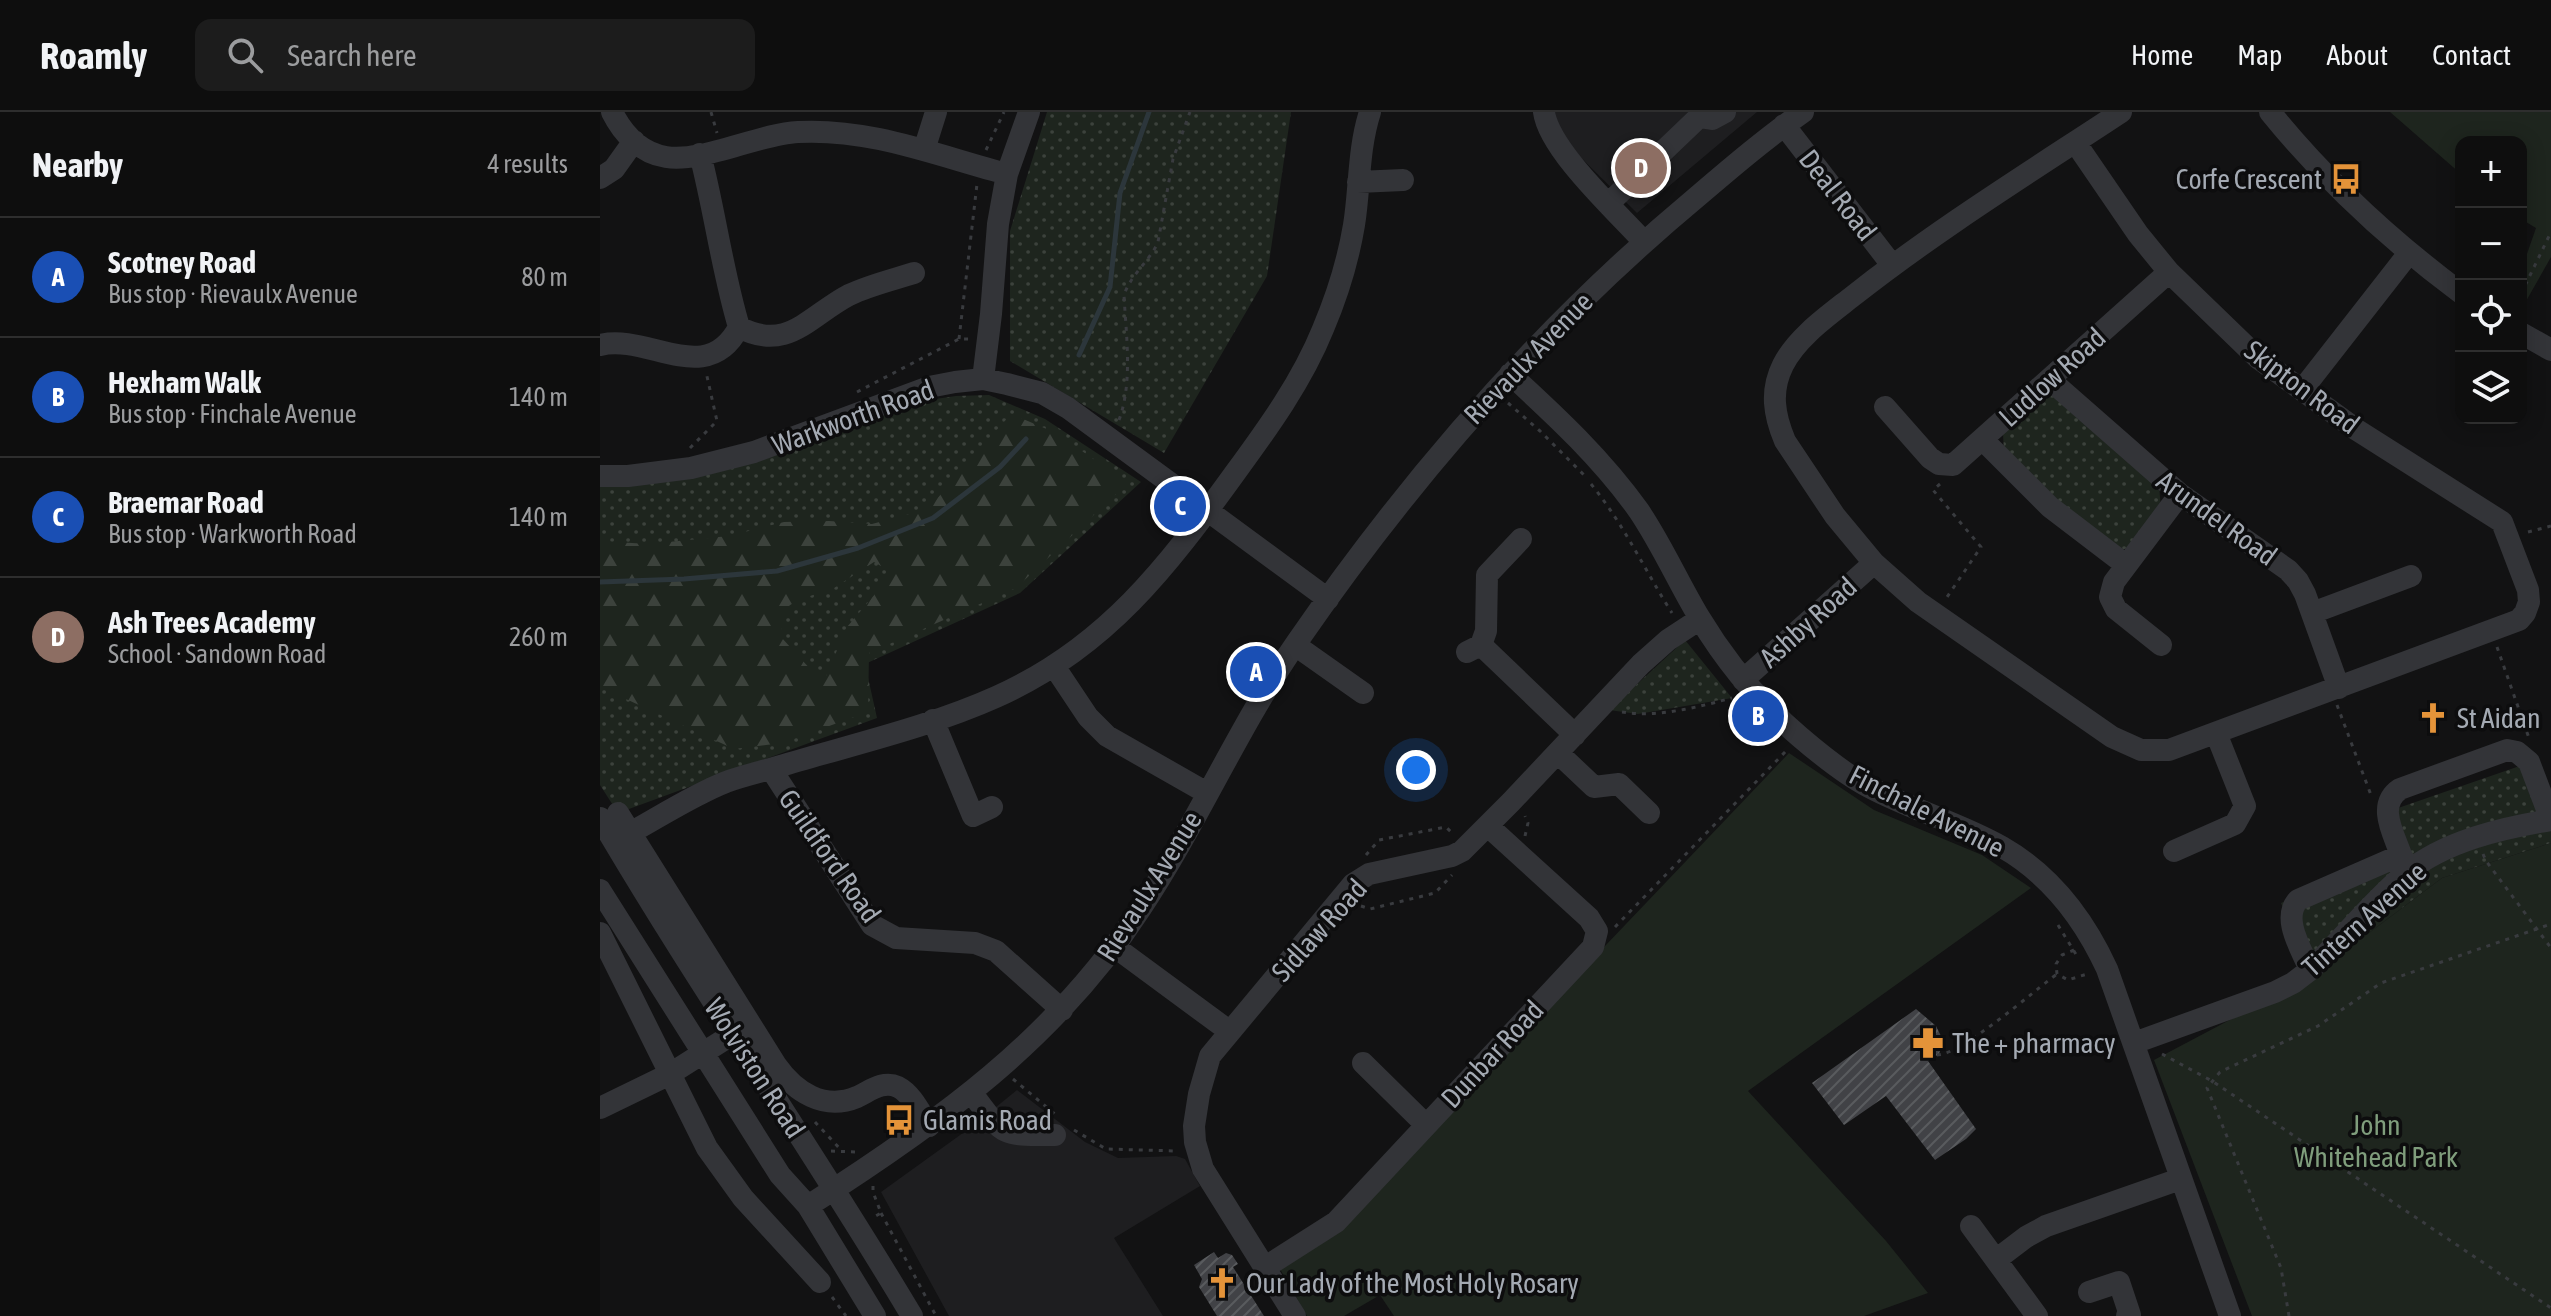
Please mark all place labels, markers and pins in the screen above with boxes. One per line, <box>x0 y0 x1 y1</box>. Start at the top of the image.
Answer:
pin: D <box>1615 138 1667 198</box>
bus stop icon: Corfe Crescent <box>2329 162 2363 196</box>
place label: Corfe Crescent <box>2176 163 2322 195</box>
pin: C <box>1154 476 1206 536</box>
pin: A <box>1230 642 1282 702</box>
pin: B <box>1732 686 1784 746</box>
church icon: St Aidan <box>2416 701 2450 735</box>
place label: St Aidan <box>2457 702 2541 734</box>
pharmacy icon: The + pharmacy <box>1911 1026 1945 1060</box>
place label: The + pharmacy <box>1952 1027 2115 1059</box>
bus stop icon: Glamis Road <box>882 1103 916 1137</box>
place label: Glamis Road <box>923 1104 1052 1136</box>
church icon: Our Lady of the Most Holy Rosary <box>1205 1266 1239 1300</box>
place label: Our Lady of the Most Holy Rosary <box>1246 1267 1579 1299</box>

